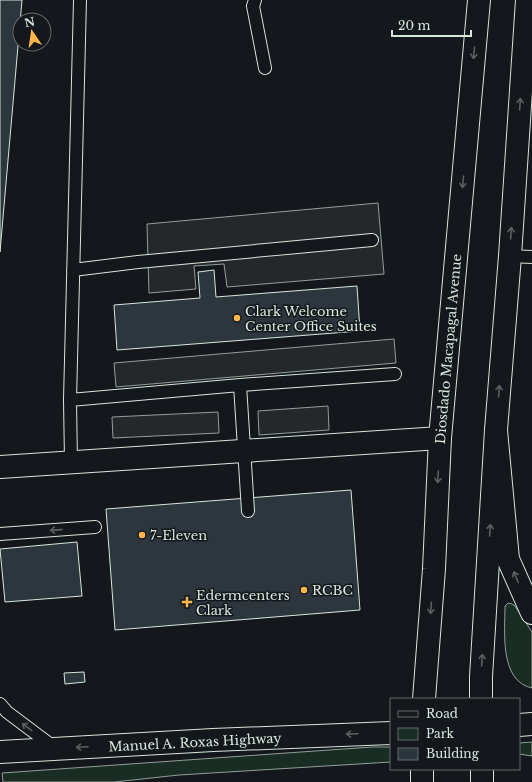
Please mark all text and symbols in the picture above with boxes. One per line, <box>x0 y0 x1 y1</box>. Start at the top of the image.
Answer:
north arrow <box>12 12 52 52</box>
scale bar <box>392 12 471 38</box>
text: N <box>23 14 37 30</box>
text: 20 m <box>398 18 430 33</box>
one-way arrow <box>471 46 478 59</box>
one-way arrow <box>516 97 523 110</box>
one-way arrow <box>459 175 467 188</box>
one-way arrow <box>508 227 515 240</box>
street label: Diosdado Macapagal Avenue <box>432 253 465 445</box>
place label: Clark Welcome Center Office Suites <box>245 303 377 335</box>
marker: Clark Welcome Center Office Suites <box>232 313 242 323</box>
one-way arrow <box>496 385 503 398</box>
one-way arrow <box>435 470 442 483</box>
one-way arrow <box>486 524 493 537</box>
one-way arrow <box>50 526 63 533</box>
place label: 7-Eleven <box>150 527 207 544</box>
marker: 7-Eleven <box>137 530 147 540</box>
one-way arrow <box>512 571 520 583</box>
place label: RCBC <box>312 582 353 599</box>
marker: RCBC <box>299 585 309 595</box>
place label: Edermcenters Clark <box>196 587 290 619</box>
marker: Edermcenters Clark <box>181 596 193 608</box>
one-way arrow <box>427 601 434 614</box>
one-way arrow <box>478 654 485 667</box>
legend <box>390 698 520 770</box>
text: Road <box>426 706 458 721</box>
one-way arrow <box>22 723 33 731</box>
text: Park <box>426 726 454 741</box>
street label: Manuel A. Roxas Highway <box>108 729 283 756</box>
one-way arrow <box>346 730 359 738</box>
one-way arrow <box>76 744 89 751</box>
text: Building <box>426 746 480 761</box>

